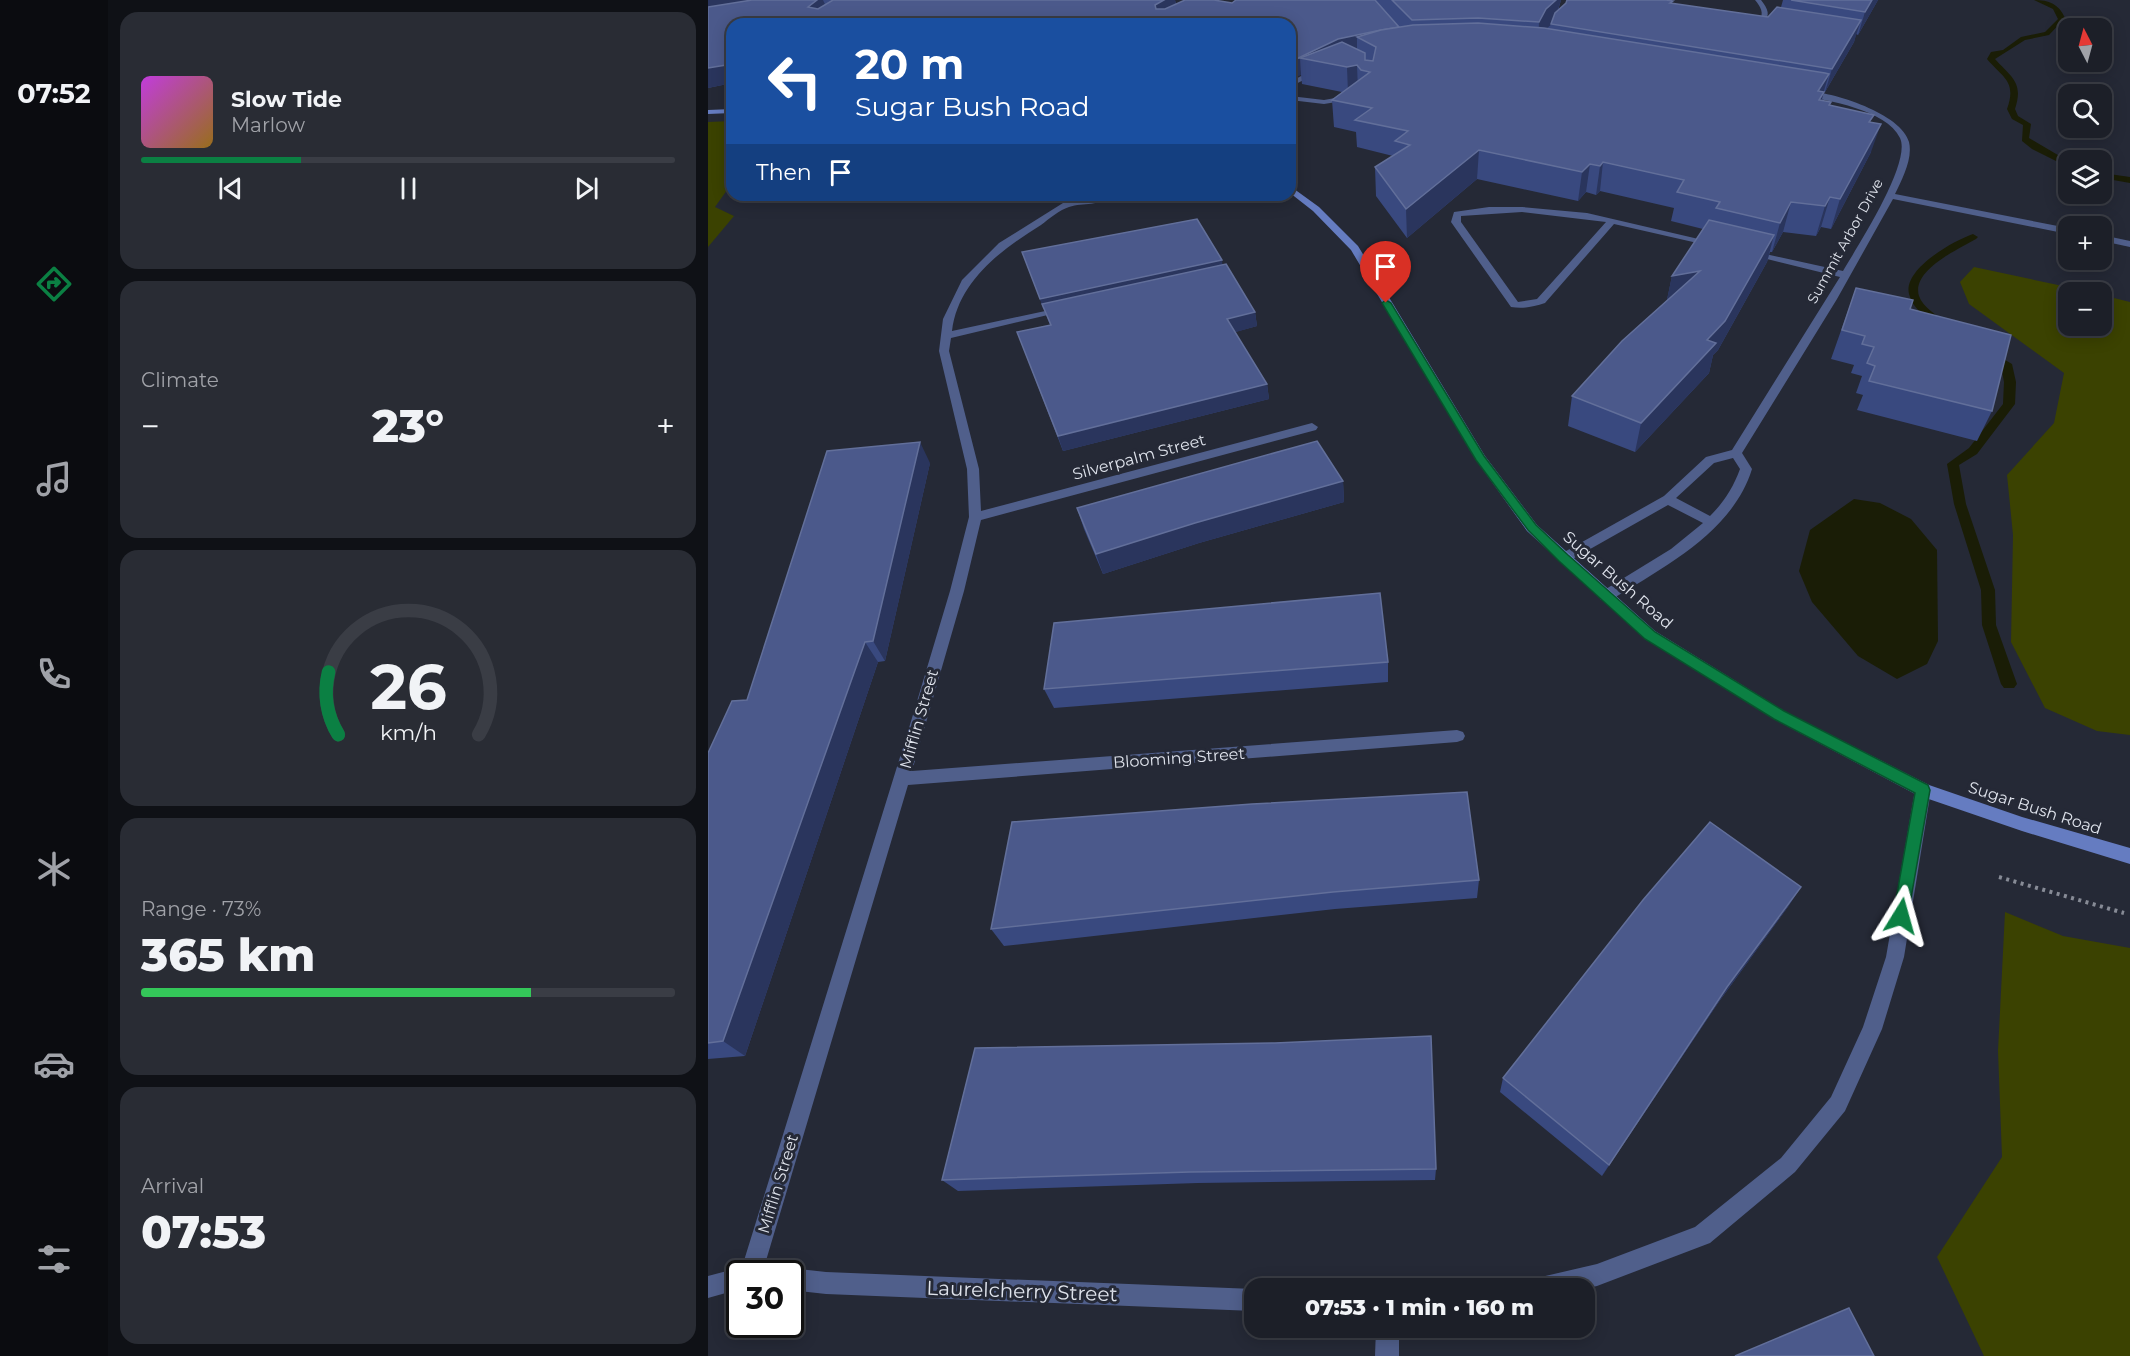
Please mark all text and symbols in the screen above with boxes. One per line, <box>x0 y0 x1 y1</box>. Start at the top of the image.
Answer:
north arrow <box>2058 18 2112 72</box>
map controls <box>2058 18 2112 336</box>
text: 20 m <box>855 38 964 90</box>
icon: left <box>756 42 834 120</box>
text: 07:52 <box>17 77 91 110</box>
button: search <box>2058 84 2112 138</box>
text: Slow Tide <box>231 86 342 113</box>
text: Sugar Bush Road <box>855 90 1090 123</box>
text: Marlow <box>231 113 305 137</box>
button: layers <box>2058 150 2112 204</box>
icon: arrive <box>824 156 857 189</box>
text: Then <box>756 159 812 186</box>
icon: previous <box>214 172 247 205</box>
icon: pause <box>392 172 425 205</box>
icon: next <box>570 172 603 205</box>
street label: Summit Arbor Drive <box>1803 175 1887 307</box>
button: + <box>2058 216 2112 270</box>
pin <box>1360 241 1411 303</box>
icon: arrive <box>1369 250 1402 283</box>
icon: directions <box>33 263 75 305</box>
button: − <box>2058 282 2112 336</box>
text: Climate <box>141 368 219 392</box>
text: 23° <box>372 398 444 453</box>
text: − <box>141 406 160 446</box>
text: + <box>656 406 675 446</box>
street label: Silverpalm Street <box>1070 430 1208 484</box>
icon: music <box>33 458 75 500</box>
street label: Sugar Bush Road <box>1559 527 1677 633</box>
text: 26 <box>370 649 446 725</box>
icon: phone <box>33 653 75 695</box>
street label: Mifflin Street <box>896 667 942 771</box>
text: km/h <box>379 719 437 745</box>
street label: Blooming Street <box>1112 744 1246 772</box>
street label: Sugar Bush Road <box>1966 777 2104 839</box>
icon: climate <box>33 848 75 890</box>
position arrow <box>1869 884 1933 948</box>
text: Range · 73% <box>141 897 261 921</box>
text: 365 km <box>141 927 315 982</box>
icon: car <box>33 1043 75 1085</box>
street label: Mifflin Street <box>754 1132 802 1236</box>
text: Arrival <box>141 1174 204 1198</box>
text: 07:53 <box>141 1204 266 1259</box>
icon: filters <box>33 1238 75 1280</box>
speed limit sign: 30 <box>726 1260 804 1338</box>
street label: Laurelcherry Street <box>926 1276 1118 1306</box>
text: 07:53 · 1 min · 160 m <box>1305 1294 1534 1321</box>

